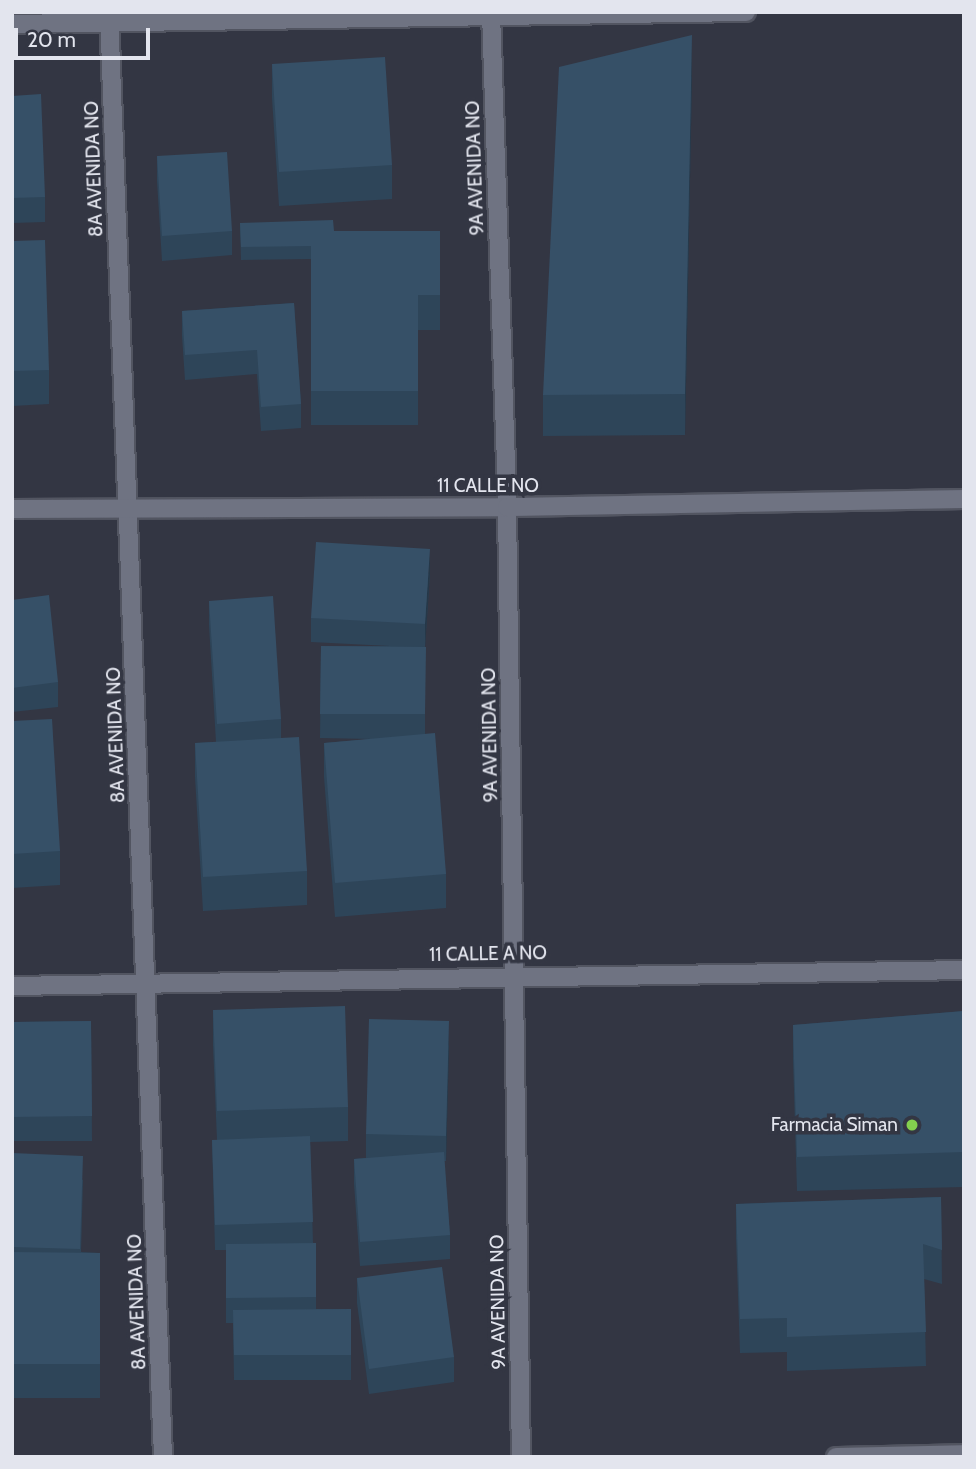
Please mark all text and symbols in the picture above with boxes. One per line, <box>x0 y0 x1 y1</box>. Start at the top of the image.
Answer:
scale bar <box>18 14 154 58</box>
text: 20 m <box>27 27 76 52</box>
street label: 9A AVENIDA NO <box>461 100 489 236</box>
street label: 8A AVENIDA NO <box>80 101 108 237</box>
street label: 11 CALLE NO <box>437 475 539 497</box>
street label: 8A AVENIDA NO <box>102 667 130 803</box>
street label: 9A AVENIDA NO <box>477 667 503 803</box>
street label: 11 CALLE A NO <box>429 942 547 966</box>
place label: Farmacia Siman <box>771 1114 898 1136</box>
marker: Farmacia Siman <box>904 1117 920 1133</box>
street label: 8A AVENIDA NO <box>123 1234 151 1370</box>
street label: 9A AVENIDA NO <box>485 1234 511 1370</box>

